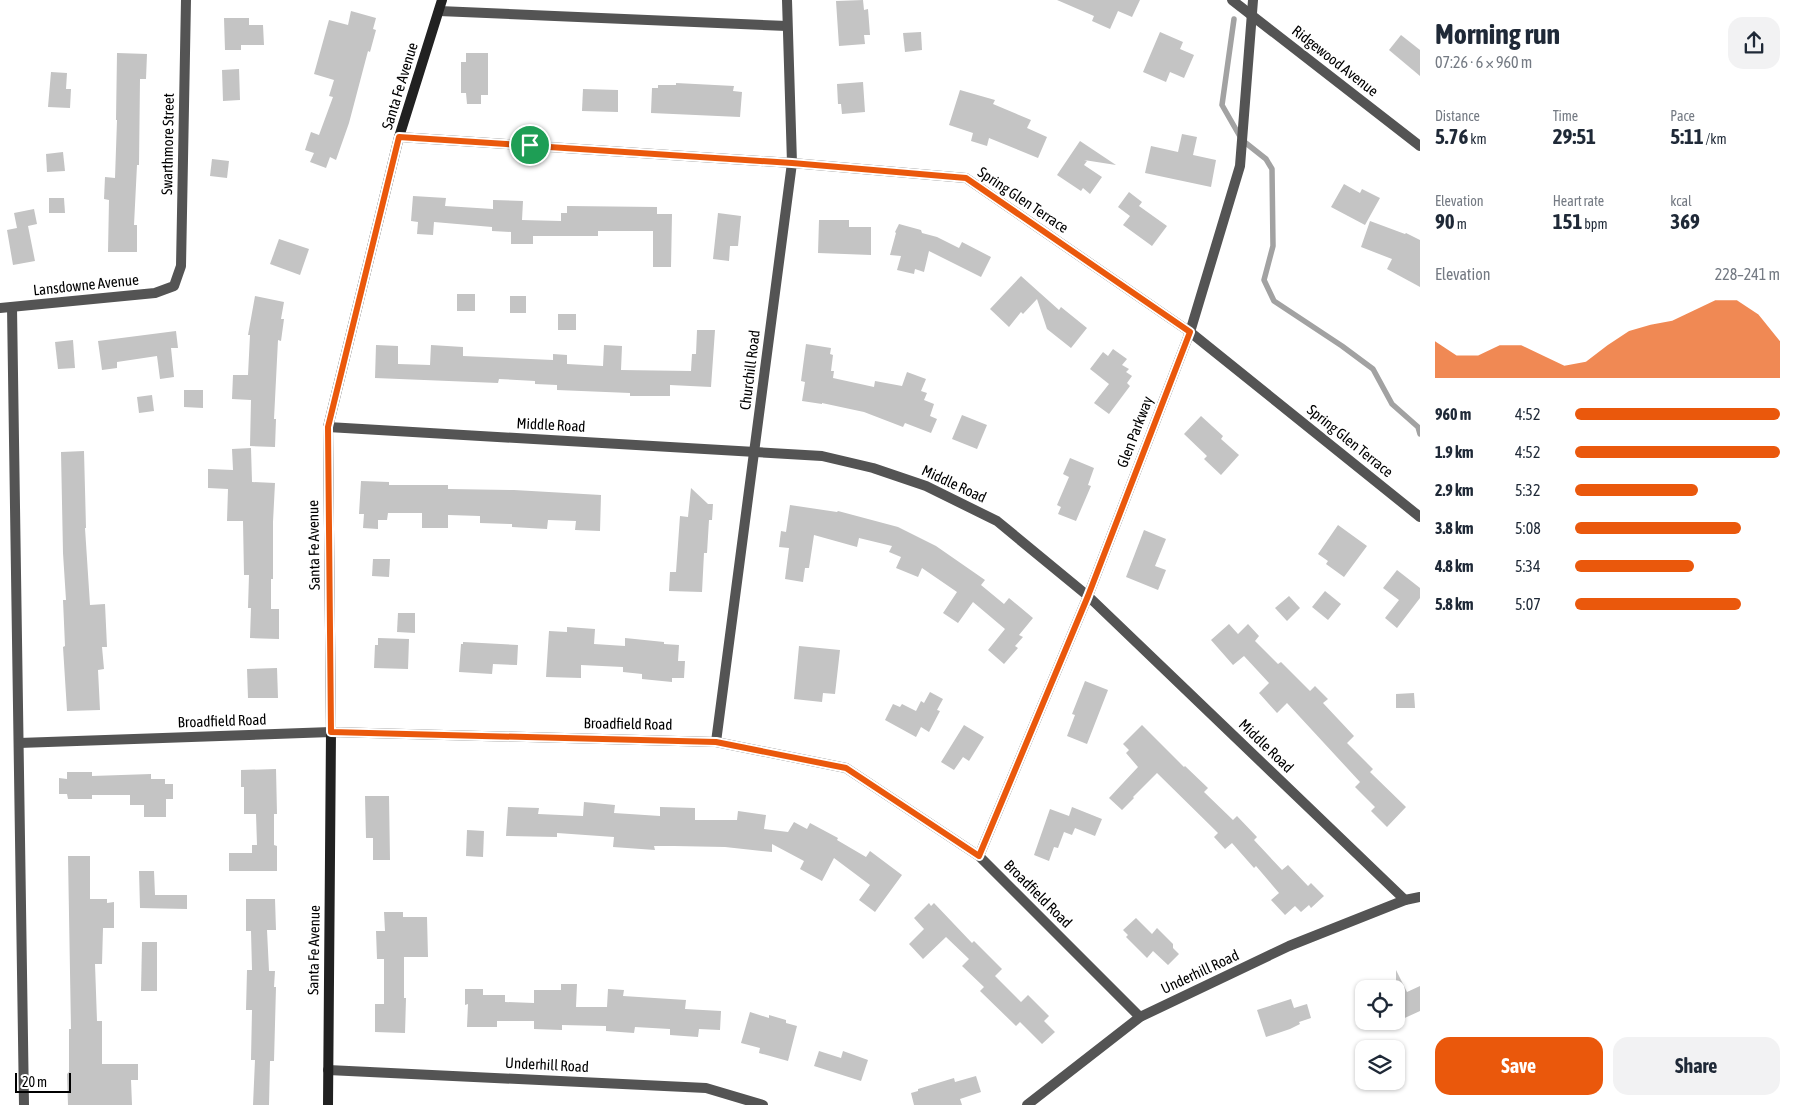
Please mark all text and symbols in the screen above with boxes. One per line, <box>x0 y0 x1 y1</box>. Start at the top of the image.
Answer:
button: share <box>1728 17 1780 69</box>
text: Morning run <box>1435 18 1560 50</box>
street label: Ridgewood Avenue <box>1289 22 1382 100</box>
street label: Santa Fe Avenue <box>378 40 421 131</box>
text: 07:26 · 6 × 960 m <box>1435 53 1532 71</box>
street label: Swarthmore Street <box>158 93 177 195</box>
text: Distance <box>1435 108 1480 124</box>
text: Time <box>1553 108 1578 124</box>
text: Pace <box>1670 108 1695 124</box>
pin <box>509 124 551 166</box>
text: 5.76 <box>1435 124 1468 148</box>
text: 29:51 <box>1553 124 1596 148</box>
text: 5:11 <box>1670 124 1704 148</box>
icon: arrive <box>516 131 544 159</box>
text: km <box>1468 131 1487 147</box>
text: /km <box>1704 131 1727 147</box>
street label: Spring Glen Terrace <box>975 163 1072 236</box>
text: Elevation <box>1435 193 1484 209</box>
text: Heart rate <box>1553 193 1604 209</box>
text: kcal <box>1670 193 1692 209</box>
text: 90 <box>1435 209 1455 233</box>
text: 151 <box>1553 209 1582 233</box>
text: 369 <box>1670 209 1700 233</box>
text: m <box>1455 216 1467 232</box>
text: bpm <box>1582 216 1608 232</box>
text: Elevation <box>1435 265 1490 283</box>
text: 228–241 m <box>1715 265 1780 283</box>
street label: Lansdowne Avenue <box>32 270 140 298</box>
street label: Churchill Road <box>736 329 763 411</box>
street label: Glen Parkway <box>1113 394 1156 470</box>
street label: Spring Glen Terrace <box>1304 401 1397 480</box>
text: 960 m <box>1435 405 1471 423</box>
text: 4:52 <box>1515 405 1540 423</box>
street label: Middle Road <box>516 414 586 435</box>
text: 1.9 km <box>1435 443 1474 461</box>
text: 4:52 <box>1515 443 1540 461</box>
street label: Middle Road <box>919 461 989 506</box>
text: 2.9 km <box>1435 481 1474 499</box>
text: 5:32 <box>1515 481 1540 499</box>
street label: Santa Fe Avenue <box>304 500 323 590</box>
text: 3.8 km <box>1435 519 1474 537</box>
text: 5:08 <box>1515 519 1541 537</box>
text: 4.8 km <box>1435 557 1474 575</box>
text: 5:34 <box>1515 557 1540 575</box>
text: 5.8 km <box>1435 595 1474 613</box>
text: 5:07 <box>1515 595 1541 613</box>
street label: Broadfield Road <box>177 710 267 731</box>
street label: Broadfield Road <box>584 714 673 733</box>
street label: Middle Road <box>1236 716 1297 776</box>
street label: Broadfield Road <box>1001 856 1076 931</box>
street label: Santa Fe Avenue <box>304 905 323 995</box>
street label: Underhill Road <box>1158 946 1241 997</box>
map controls <box>1355 980 1405 1090</box>
button: locate <box>1355 980 1405 1030</box>
button: Save <box>1435 1037 1603 1095</box>
button: Share <box>1613 1037 1780 1095</box>
button: layers <box>1355 1040 1405 1090</box>
street label: Underhill Road <box>505 1054 589 1075</box>
scale bar <box>15 1070 71 1093</box>
text: 20 m <box>22 1074 47 1090</box>

